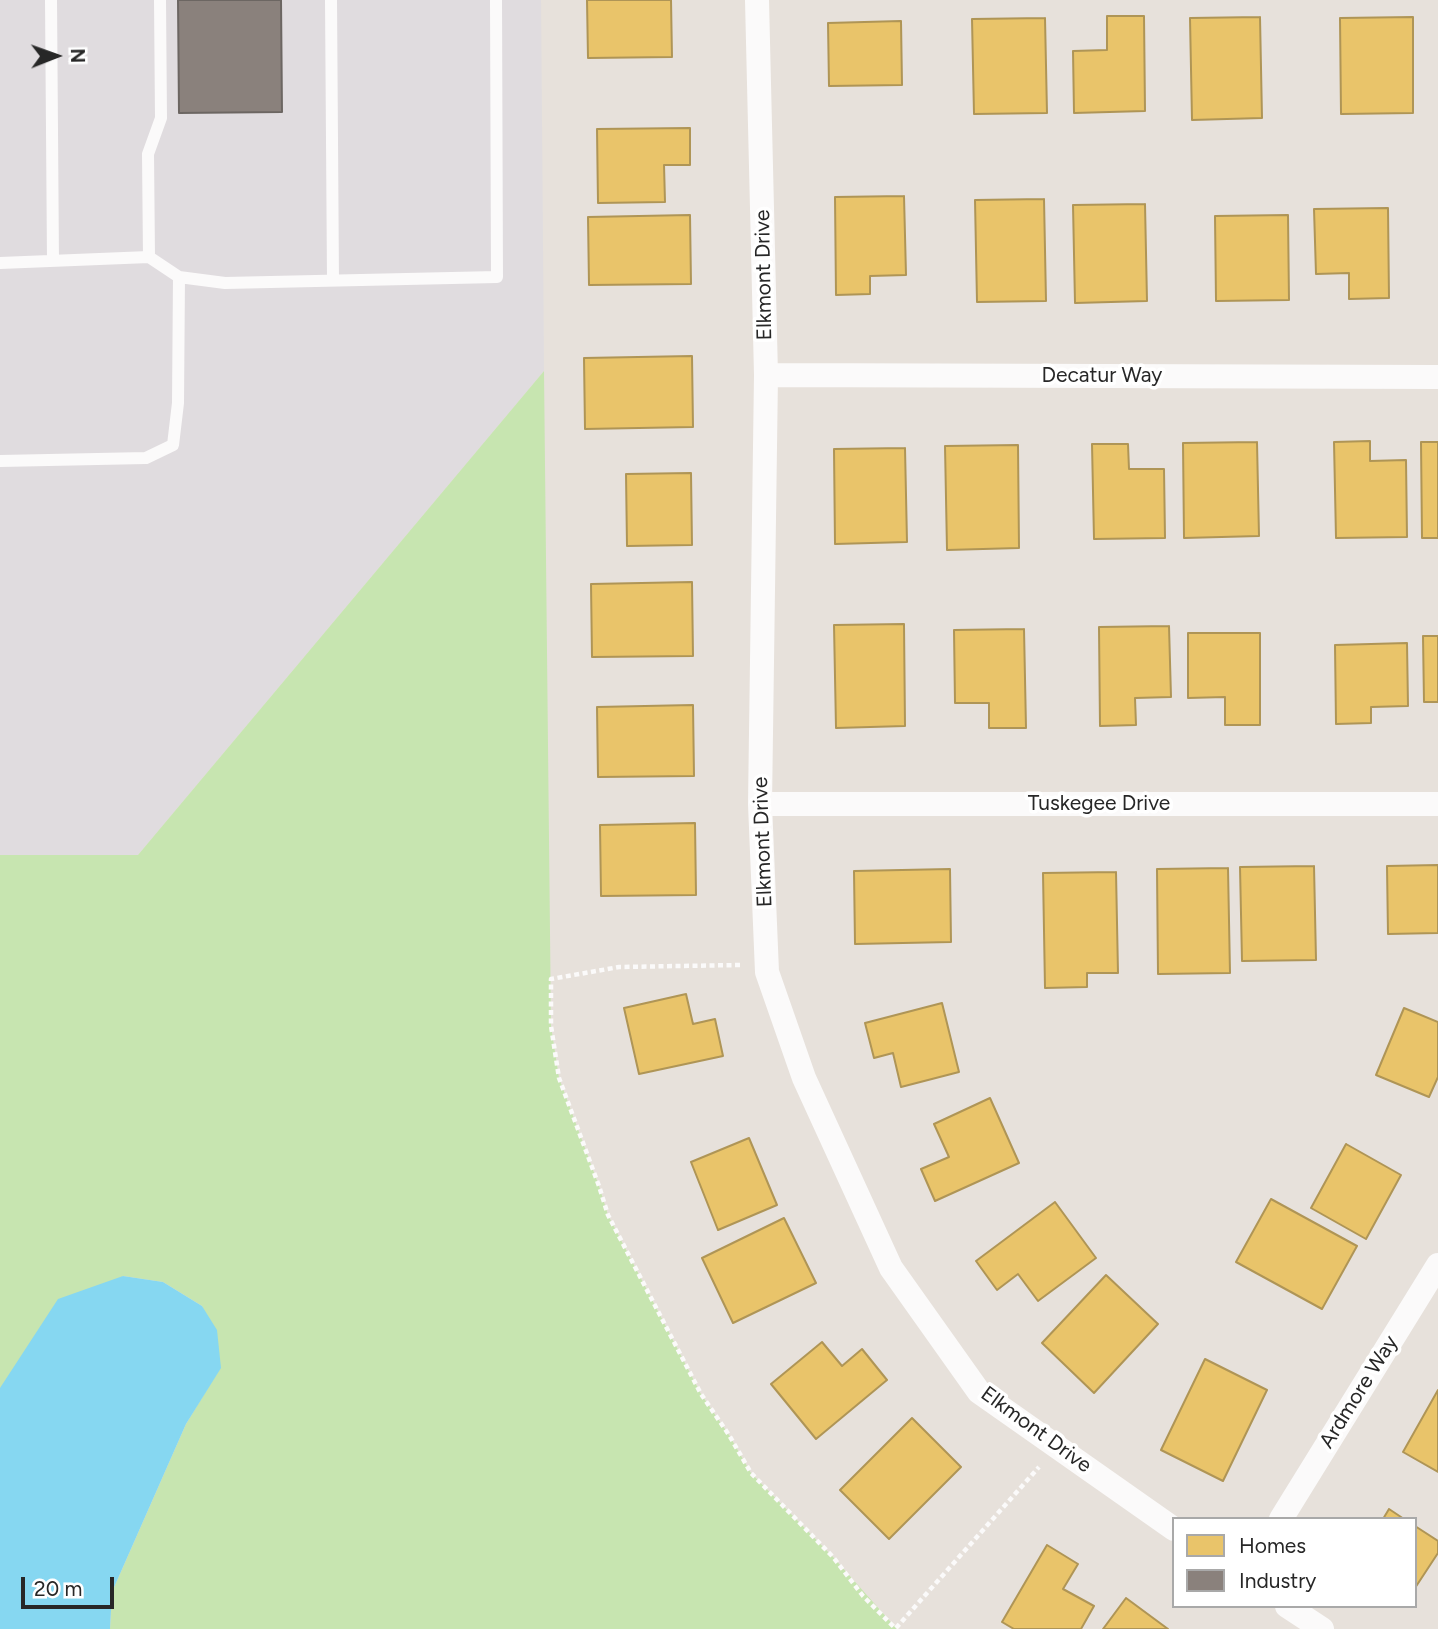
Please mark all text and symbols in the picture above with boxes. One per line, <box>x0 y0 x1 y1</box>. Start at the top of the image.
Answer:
north arrow <box>21 21 91 91</box>
text: N <box>66 48 89 63</box>
street label: Elkmont Drive <box>750 209 778 341</box>
street label: Decatur Way <box>1042 363 1162 389</box>
street label: Elkmont Drive <box>748 776 778 908</box>
street label: Tuskegee Drive <box>1028 791 1170 817</box>
street label: Ardmore Way <box>1314 1331 1404 1453</box>
street label: Elkmont Drive <box>976 1381 1096 1479</box>
legend <box>1172 1517 1417 1608</box>
text: Homes <box>1239 1533 1306 1558</box>
scale bar <box>24 1562 117 1606</box>
text: Industry <box>1239 1568 1316 1593</box>
text: 20 m <box>34 1576 82 1601</box>

